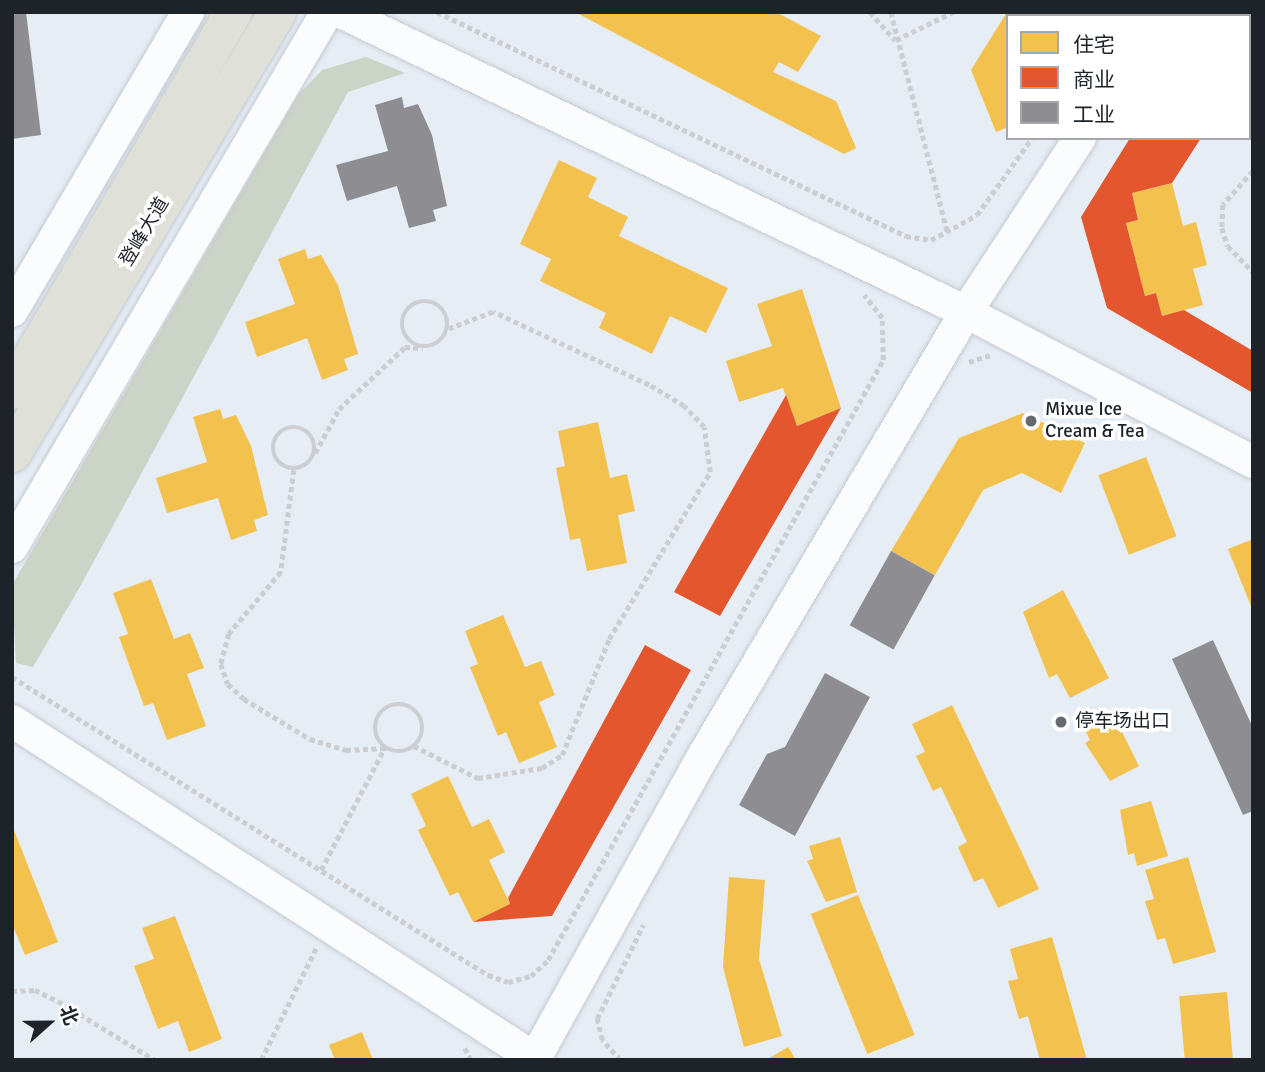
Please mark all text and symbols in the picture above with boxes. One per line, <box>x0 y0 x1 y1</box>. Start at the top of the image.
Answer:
legend <box>1006 14 1251 140</box>
text: 住宅 <box>1073 32 1115 58</box>
text: 商业 <box>1073 67 1115 93</box>
text: 工业 <box>1073 102 1115 128</box>
street label: 登峰大道 <box>116 194 174 270</box>
place label: Mixue Ice Cream & Tea <box>1045 399 1145 443</box>
marker: Mixue Ice Cream & Tea <box>1023 413 1039 429</box>
place label: 停车场出口 <box>1075 711 1170 733</box>
marker: 停车场出口 <box>1053 714 1069 730</box>
north arrow <box>14 988 84 1058</box>
text: 北 <box>54 1002 83 1029</box>

